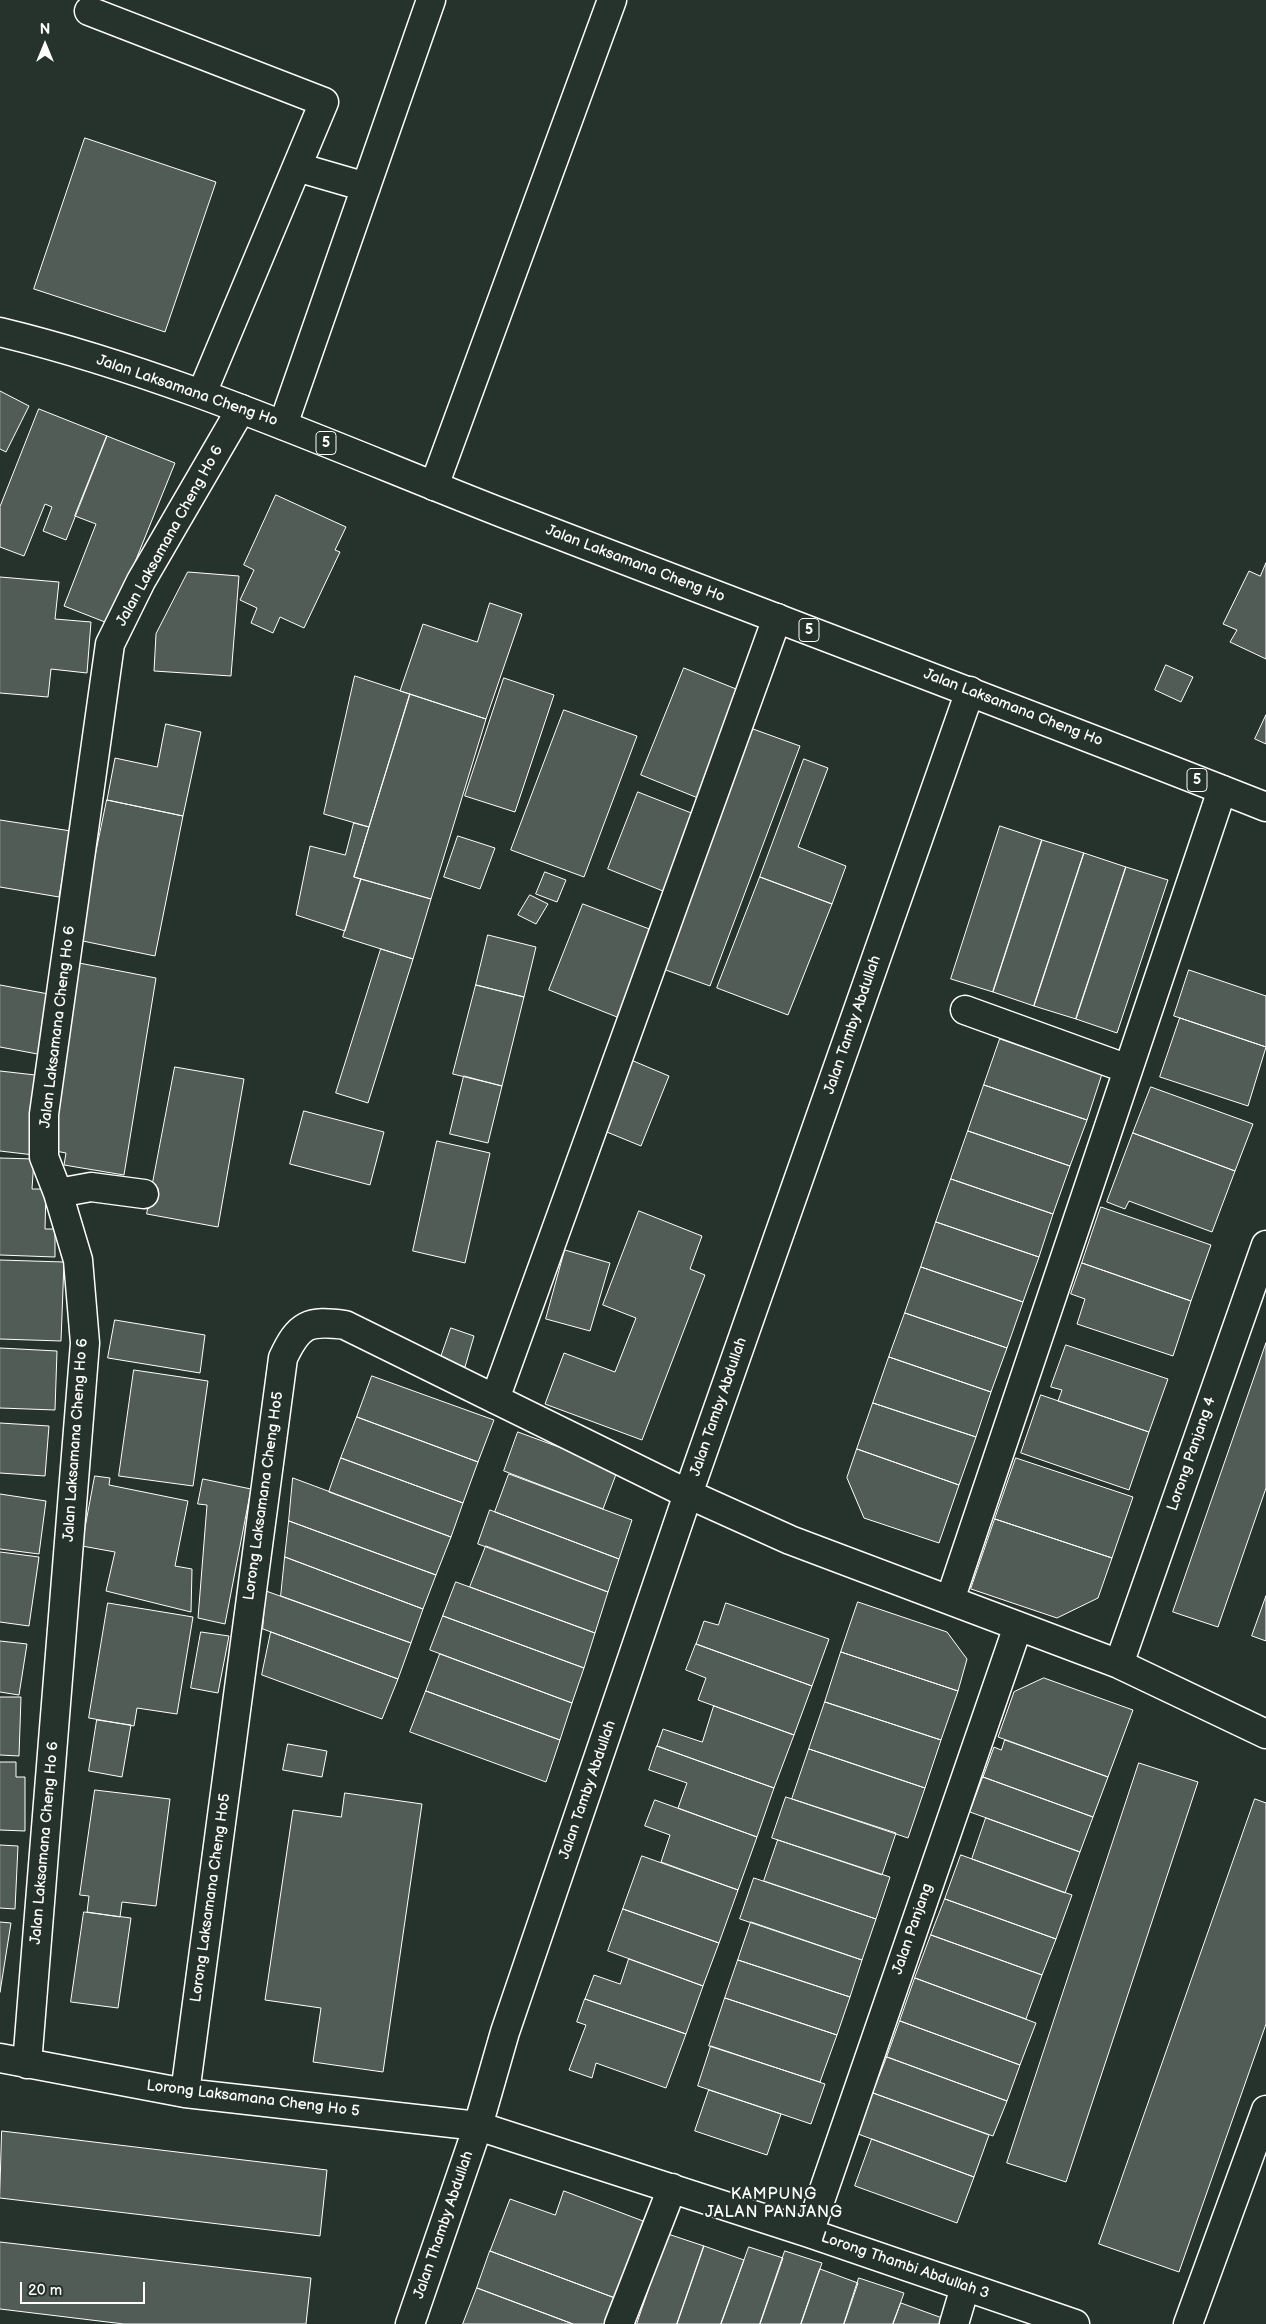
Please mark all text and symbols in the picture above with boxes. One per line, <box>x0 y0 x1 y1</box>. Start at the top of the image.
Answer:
north arrow <box>20 20 70 70</box>
text: N <box>40 21 50 38</box>
street label: Jalan Laksamana Cheng Ho <box>94 351 280 431</box>
road number: 5 <box>316 432 336 454</box>
street label: Jalan Laksamana Cheng Ho 6 <box>113 443 227 629</box>
street label: Jalan Laksamana Cheng Ho <box>543 521 727 607</box>
road number: 5 <box>799 618 819 642</box>
street label: Jalan Laksamana Cheng Ho <box>921 665 1105 751</box>
road number: 5 <box>1187 768 1207 792</box>
street label: Jalan Laksamana Cheng Ho 6 <box>37 925 79 1129</box>
street label: Jalan Tamby Abdullah <box>821 953 885 1097</box>
street label: Jalan Tamby Abdullah <box>687 1335 751 1479</box>
street label: Jalan Laksamana Cheng Ho 6 <box>60 1338 92 1542</box>
street label: Lorong Laksamana Cheng Ho5 <box>240 1391 288 1601</box>
street label: Lorong Panjang 4 <box>1164 1395 1220 1513</box>
street label: Jalan Tamby Abdullah <box>556 1718 620 1862</box>
street label: Jalan Laksamana Cheng Ho 6 <box>27 1741 63 1945</box>
street label: Lorong Laksamana Cheng Ho5 <box>187 1793 235 2003</box>
street label: Jalan Panjang <box>889 1881 937 1977</box>
street label: Lorong Laksamana Cheng Ho 5 <box>145 2077 361 2121</box>
street label: Jalan Thamby Abdullah <box>410 2149 478 2301</box>
district label: KAMPUNG JALAN PANJANG <box>703 2185 845 2223</box>
street label: Lorong Thambi Abdullah 3 <box>819 2229 991 2303</box>
scale bar <box>22 2272 148 2304</box>
text: 20 m <box>28 2281 62 2300</box>

